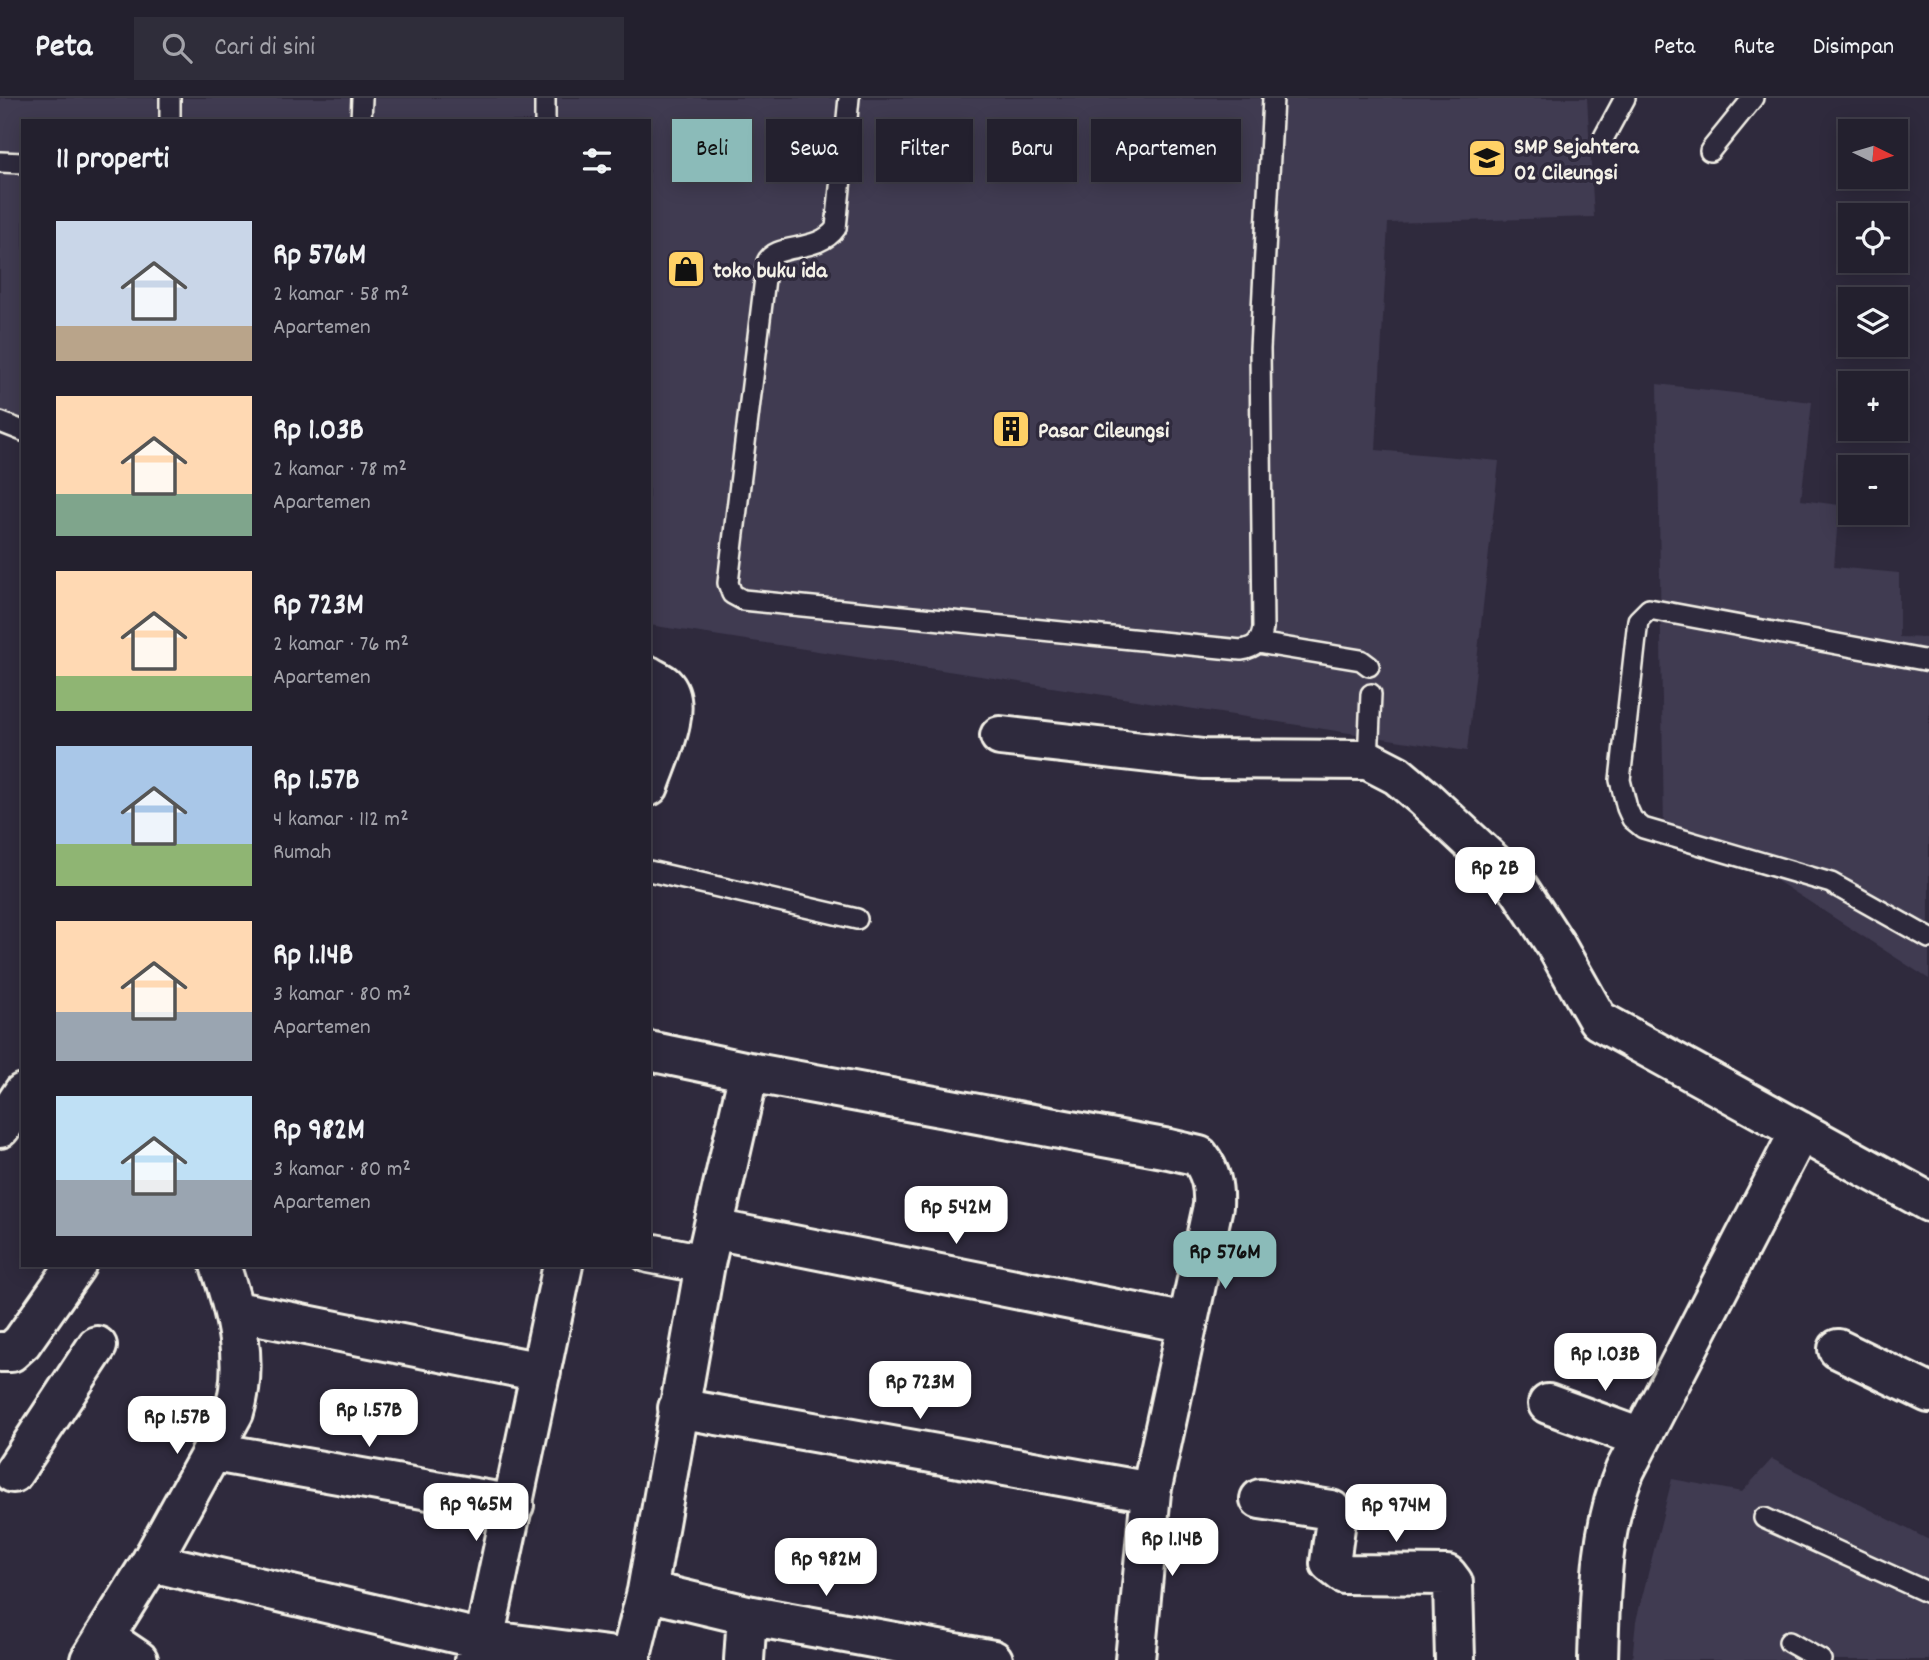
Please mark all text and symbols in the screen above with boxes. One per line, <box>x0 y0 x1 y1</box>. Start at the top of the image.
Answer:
search box <box>134 17 624 80</box>
text: Peta <box>35 25 92 72</box>
icon: search <box>158 29 196 67</box>
text: Cari di sini <box>214 30 315 67</box>
text: Peta <box>1654 31 1695 65</box>
text: Rute <box>1733 31 1775 65</box>
text: Disimpan <box>1813 31 1894 65</box>
chip: Beli <box>672 119 752 182</box>
chip: Sewa <box>766 119 862 182</box>
chip: Filter <box>876 119 973 182</box>
chip: Baru <box>987 119 1077 182</box>
chip: Apartemen <box>1091 119 1241 182</box>
north arrow <box>1838 119 1908 189</box>
map controls <box>1838 119 1908 525</box>
place label: SMP Sejahtera 02 Cileungsi <box>1514 132 1640 191</box>
school or university icon: SMP Sejahtera 02 Cileungsi <box>1466 137 1508 179</box>
text: 11 properti <box>56 140 169 183</box>
icon: filters <box>578 142 616 180</box>
button: locate <box>1838 203 1908 273</box>
text: Rp 576M <box>273 236 366 279</box>
shop icon: toko buku ida <box>665 248 707 290</box>
icon: home <box>112 249 196 333</box>
place label: toko buku ida <box>713 256 828 289</box>
text: 2 kamar · 58 m² <box>273 279 409 312</box>
button: layers <box>1838 287 1908 357</box>
text: Apartemen <box>273 312 371 345</box>
button: + <box>1838 371 1908 441</box>
building icon: Pasar Cileungsi <box>990 408 1032 450</box>
text: Rp 1.03B <box>273 411 364 454</box>
place label: Pasar Cileungsi <box>1038 416 1170 449</box>
icon: home <box>112 424 196 508</box>
text: 2 kamar · 78 m² <box>273 454 407 487</box>
button: − <box>1838 455 1908 525</box>
text: Apartemen <box>273 487 371 520</box>
text: Rp 723M <box>273 586 364 629</box>
icon: home <box>112 599 196 683</box>
text: 2 kamar · 76 m² <box>273 629 409 662</box>
text: Apartemen <box>273 662 371 695</box>
text: Rp 1.57B <box>273 761 359 804</box>
icon: home <box>112 774 196 858</box>
text: 4 kamar · 112 m² <box>273 804 409 837</box>
text: Rumah <box>273 837 331 870</box>
pin: Rp 2B <box>1446 848 1544 907</box>
text: Rp 2B <box>1471 853 1519 886</box>
text: Rp 1.14B <box>273 936 353 979</box>
icon: home <box>112 949 196 1033</box>
text: 3 kamar · 80 m² <box>273 979 411 1012</box>
text: Apartemen <box>273 1012 371 1045</box>
text: Rp 982M <box>273 1111 365 1154</box>
icon: home <box>112 1124 196 1208</box>
text: 3 kamar · 80 m² <box>273 1154 411 1187</box>
pin: Rp 542M <box>891 1186 1021 1246</box>
text: Apartemen <box>273 1187 371 1220</box>
text: Rp 542M <box>921 1192 991 1225</box>
pin: Rp 576M <box>1160 1232 1290 1291</box>
text: Rp 576M <box>1189 1237 1261 1270</box>
pin: Rp 1.03B <box>1533 1334 1677 1393</box>
text: Rp 1.03B <box>1570 1339 1640 1372</box>
pin: Rp 723M <box>855 1362 985 1421</box>
text: Rp 723M <box>885 1367 955 1400</box>
pin: Rp 1.57B <box>297 1390 441 1449</box>
text: Rp 1.57B <box>336 1395 402 1428</box>
pin: Rp 1.57B <box>105 1396 249 1456</box>
text: Rp 1.57B <box>144 1402 210 1435</box>
pin: Rp 965M <box>411 1484 541 1543</box>
pin: Rp 974M <box>1331 1484 1461 1544</box>
text: Rp 965M <box>439 1489 513 1522</box>
text: Rp 974M <box>1361 1490 1431 1523</box>
pin: Rp 1.14B <box>1100 1518 1244 1578</box>
text: Rp 1.14B <box>1141 1524 1203 1557</box>
pin: Rp 982M <box>761 1538 891 1598</box>
text: Rp 982M <box>791 1544 861 1577</box>

